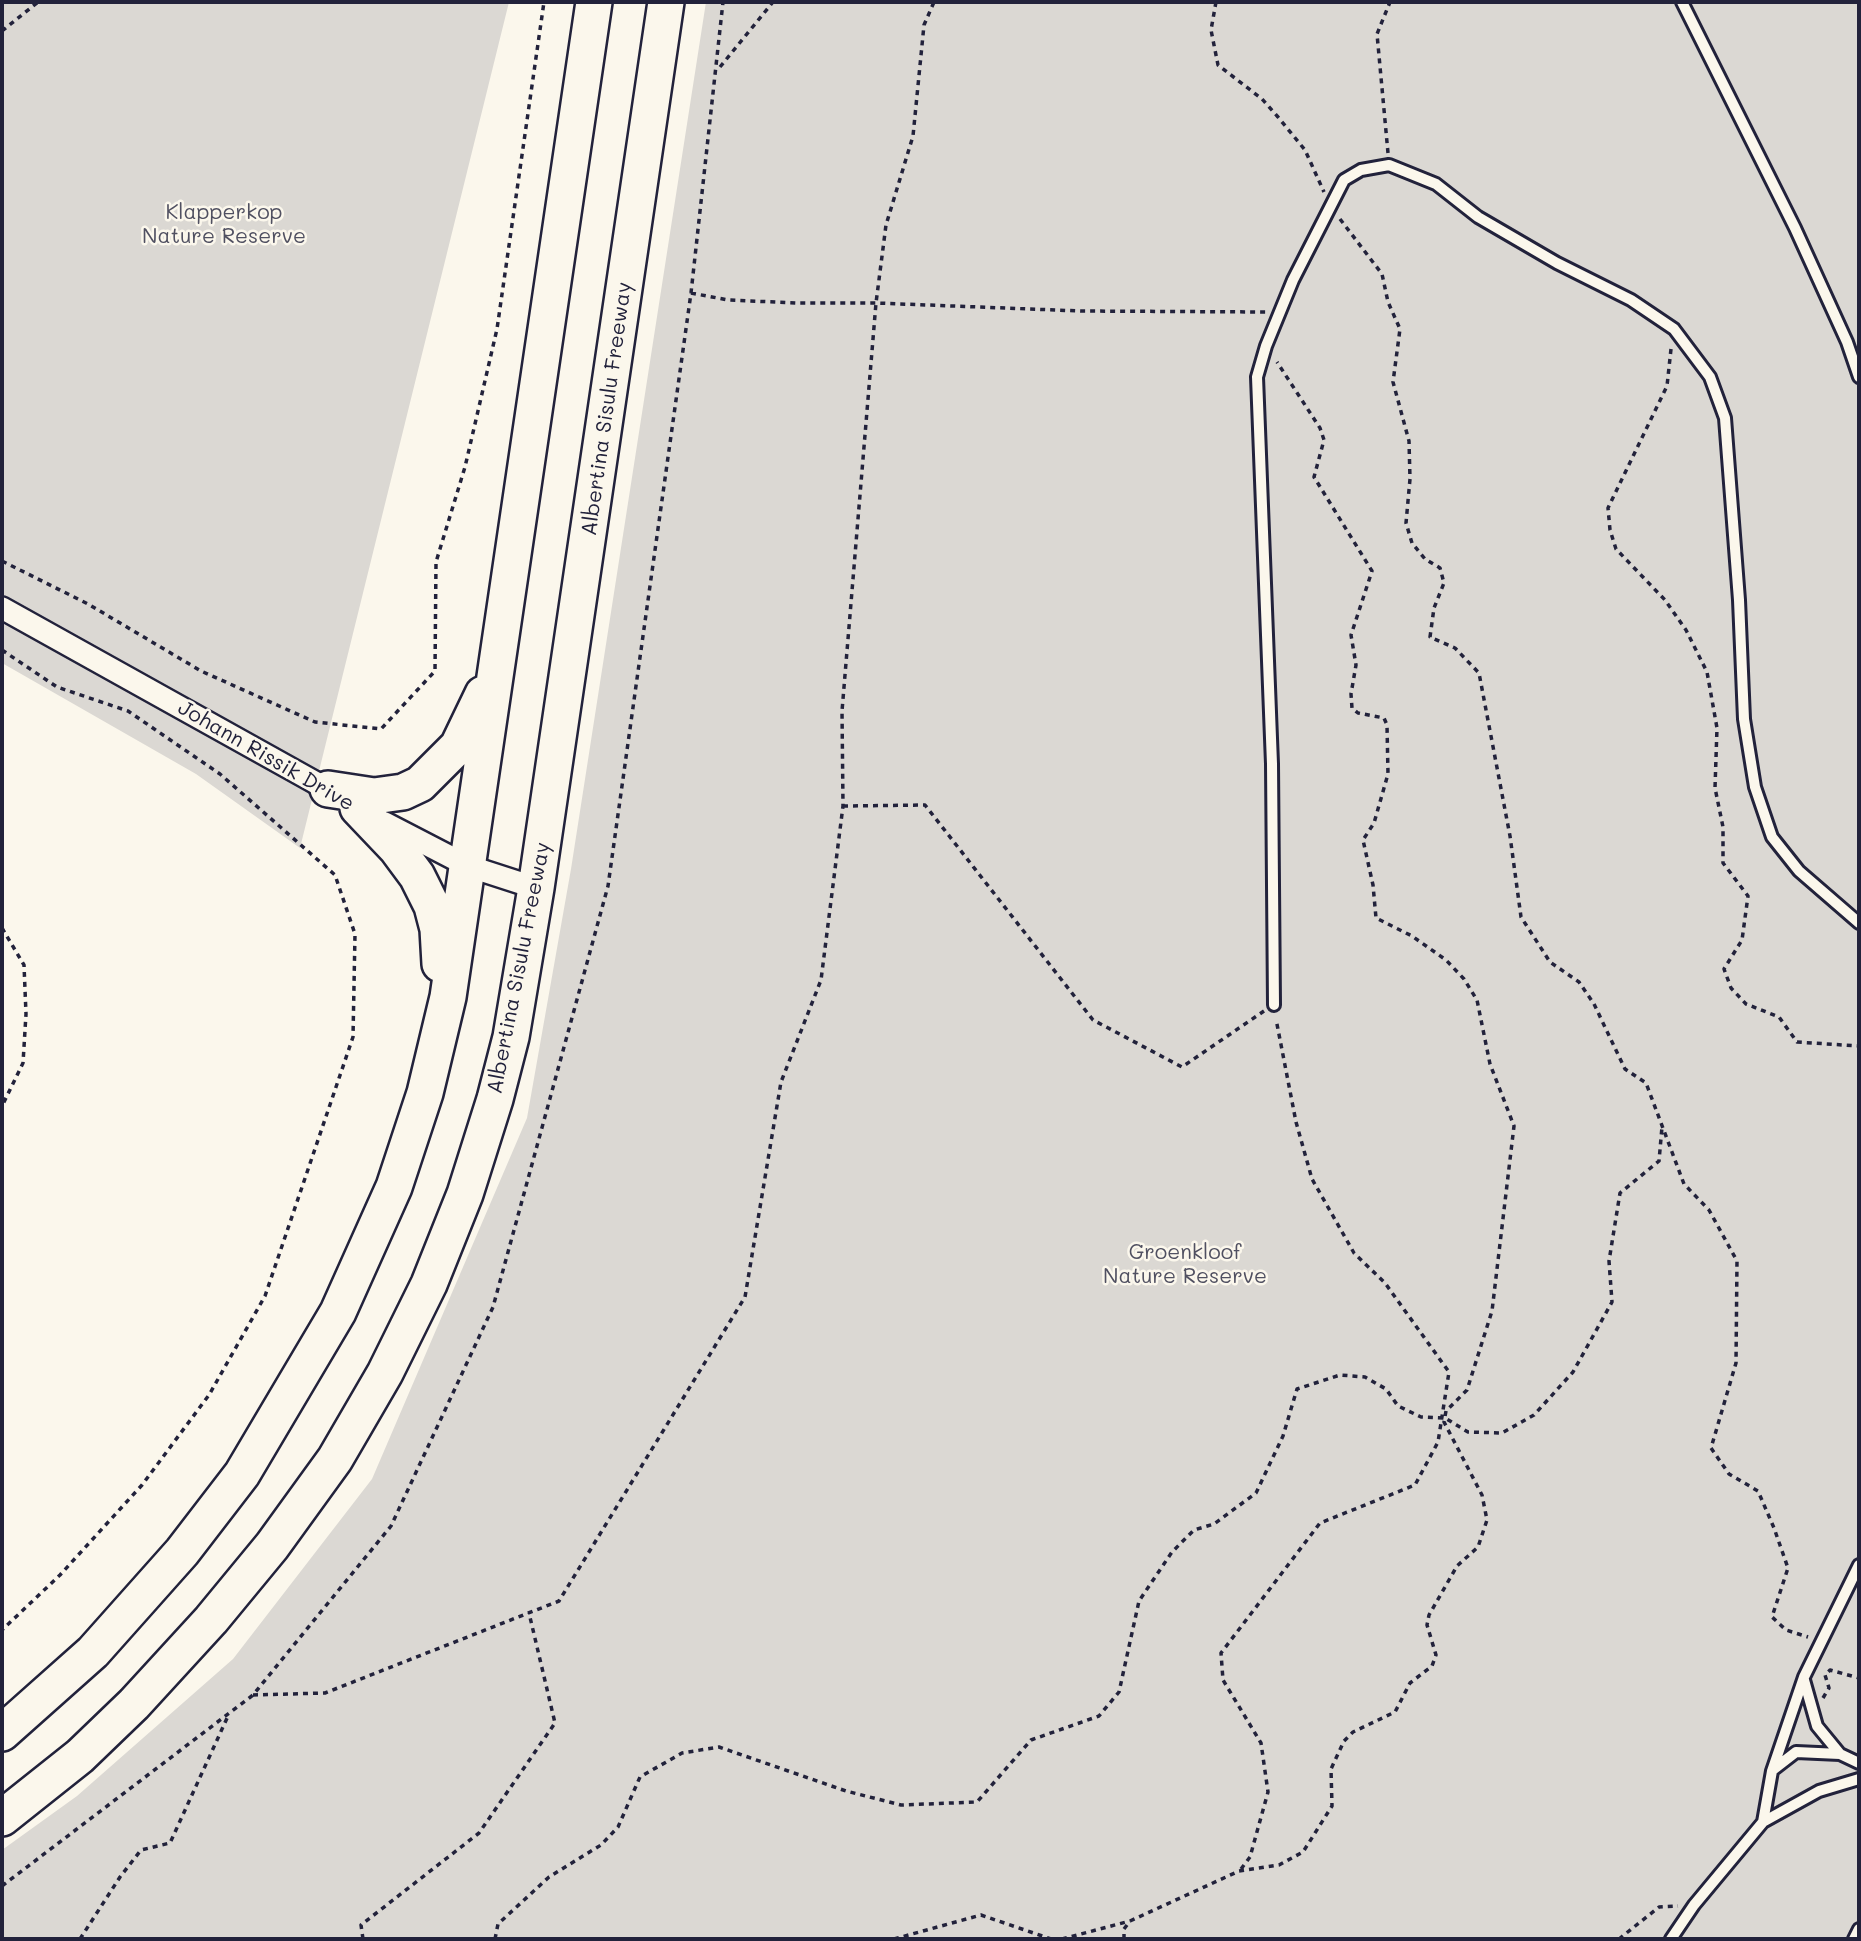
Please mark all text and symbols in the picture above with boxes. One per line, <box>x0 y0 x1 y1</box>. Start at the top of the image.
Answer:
park label: Klapperkop Nature Reserve <box>142 200 306 250</box>
street label: Albertina Sisulu Freeway <box>577 281 637 537</box>
street label: Johann Rissik Drive <box>174 695 358 817</box>
street label: Albertina Sisulu Freeway <box>482 840 556 1096</box>
park label: Groenkloof Nature Reserve <box>1103 1240 1267 1290</box>

